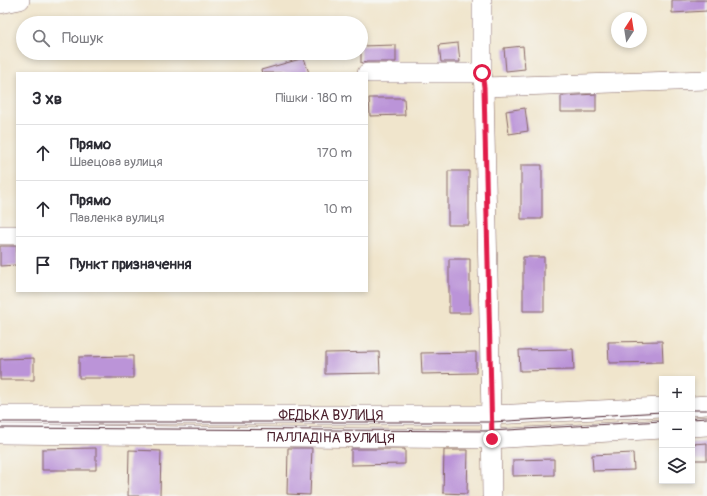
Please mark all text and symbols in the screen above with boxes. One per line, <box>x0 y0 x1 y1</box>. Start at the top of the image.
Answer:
north arrow <box>611 12 647 48</box>
search box <box>16 16 368 60</box>
icon: search <box>30 27 52 49</box>
text: Пошук <box>62 29 104 48</box>
route start <box>473 64 491 82</box>
text: 3 хв <box>32 88 62 109</box>
text: Пішки · 180 m <box>275 90 352 106</box>
text: Прямо <box>70 135 111 154</box>
icon: ahead <box>32 142 54 164</box>
text: 170 m <box>317 145 352 161</box>
text: Швецова вулиця <box>70 154 163 170</box>
text: Прямо <box>70 191 111 210</box>
icon: ahead <box>32 198 54 220</box>
text: 10 m <box>324 201 352 217</box>
text: Павленка вулиця <box>70 210 164 226</box>
icon: arrive <box>32 254 54 276</box>
text: Пункт призначення <box>70 255 191 274</box>
map controls <box>659 376 695 484</box>
button: + <box>659 376 695 412</box>
street label: ФЕДЬКА ВУЛИЦЯ <box>279 407 383 424</box>
button: − <box>659 412 695 448</box>
street label: ПАЛЛАДІНА ВУЛИЦЯ <box>267 428 395 447</box>
route end <box>483 430 501 448</box>
button: layers <box>659 448 695 484</box>

